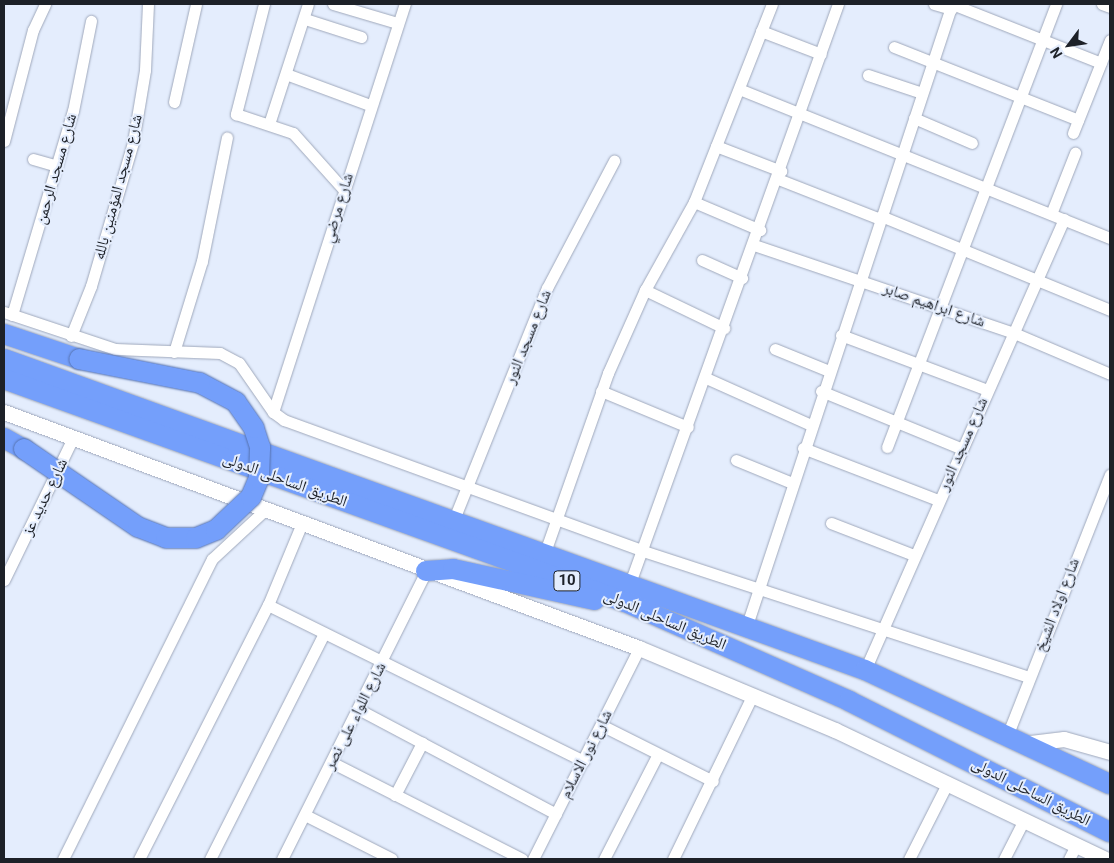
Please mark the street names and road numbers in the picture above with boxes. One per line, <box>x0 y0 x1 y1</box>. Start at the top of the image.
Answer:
street label: شارع مسجد الرحمن <box>31 111 81 227</box>
street label: شارع مسجد المؤمنين بالله <box>89 112 147 262</box>
street label: شارع مرضي <box>318 171 358 245</box>
street label: شارع ابراهيم صابر <box>880 279 988 331</box>
street label: شارع مسجد النور <box>500 287 556 387</box>
street label: شارع مسجد النور <box>934 394 992 494</box>
street label: الطريق الساحلى الدولى <box>220 449 350 511</box>
street label: شارع حديد عز <box>18 455 72 539</box>
street label: شارع اولاد الشيخ <box>1030 555 1084 655</box>
road number: 10 <box>553 568 581 594</box>
street label: الطريق الساحلى الدولى <box>601 586 729 654</box>
street label: شارع اللواء على نصر <box>320 659 390 773</box>
street label: شارع نور الاسلام <box>556 707 616 801</box>
street label: الطريق الساحلى الدولى <box>968 754 1094 830</box>

